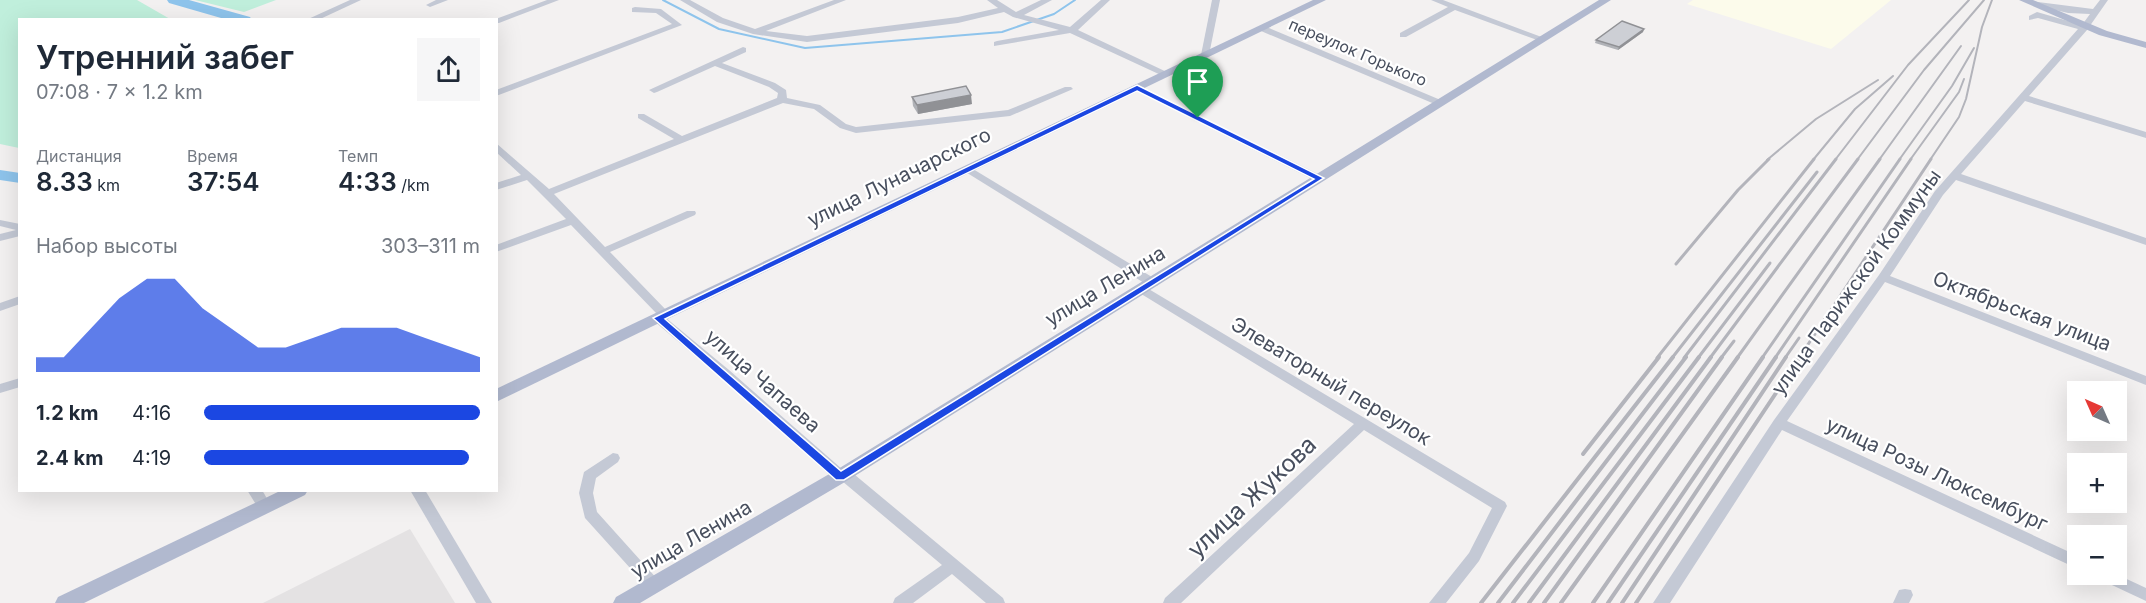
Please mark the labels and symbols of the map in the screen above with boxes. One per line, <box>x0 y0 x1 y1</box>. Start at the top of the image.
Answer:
street label: переулок Горького <box>1286 14 1430 90</box>
pin <box>1172 56 1223 118</box>
street label: улица Луначарского <box>803 122 995 232</box>
street label: улица Парижской Коммуны <box>1766 165 1946 399</box>
street label: улица Ленина <box>1041 241 1169 331</box>
street label: Октябрьская улица <box>1930 266 2114 356</box>
street label: Элеваторный переулок <box>1227 312 1436 450</box>
street label: улица Чапаева <box>700 324 826 438</box>
north arrow <box>2067 381 2127 441</box>
street label: улица Розы Люксембург <box>1822 412 2052 536</box>
street label: улица Жукова <box>1181 430 1322 564</box>
street label: улица Ленина <box>626 495 756 583</box>

